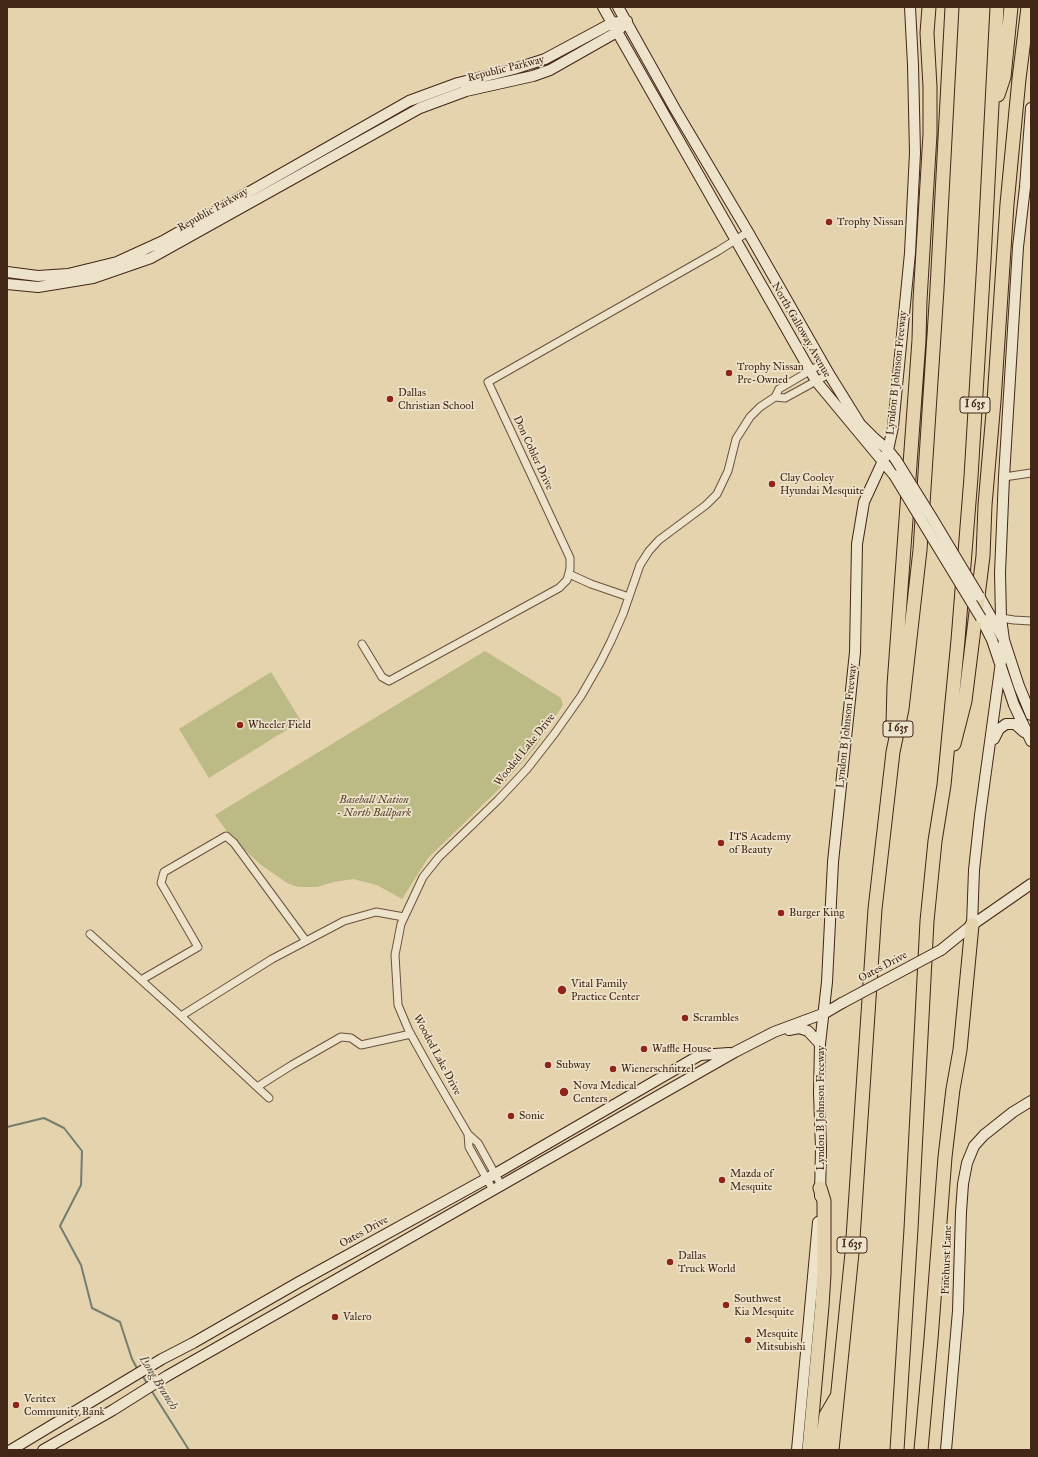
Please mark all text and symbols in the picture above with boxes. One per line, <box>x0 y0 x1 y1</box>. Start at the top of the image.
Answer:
street label: Republic Parkway <box>466 53 546 85</box>
street label: Republic Parkway <box>175 185 251 235</box>
place label: Trophy Nissan <box>837 215 904 229</box>
marker: Trophy Nissan <box>824 217 834 227</box>
street label: North Galloway Avenue <box>768 280 834 380</box>
street label: Lyndon B Johnson Freeway <box>884 310 910 436</box>
place label: Trophy Nissan Pre-Owned <box>737 360 804 386</box>
marker: Trophy Nissan Pre-Owned <box>724 368 734 378</box>
place label: Dallas Christian School <box>398 386 474 412</box>
marker: Dallas Christian School <box>385 394 395 404</box>
road number: I 635 <box>960 397 990 413</box>
street label: Don Cobler Drive <box>510 414 556 492</box>
place label: Clay Cooley Hyundai Mesquite <box>780 471 864 497</box>
marker: Clay Cooley Hyundai Mesquite <box>767 479 777 489</box>
street label: Lyndon B Johnson Freeway <box>834 663 860 789</box>
street label: Wooded Lake Drive <box>492 711 558 789</box>
place label: Wheeler Field <box>248 718 311 732</box>
marker: Wheeler Field <box>235 720 245 730</box>
road number: I 635 <box>883 721 913 737</box>
park label: Baseball Nation - North Ballpark <box>337 793 411 819</box>
place label: ITS Academy of Beauty <box>729 830 791 856</box>
marker: ITS Academy of Beauty <box>716 838 726 848</box>
place label: Burger King <box>789 906 844 920</box>
marker: Burger King <box>776 908 786 918</box>
street label: Oates Drive <box>856 949 910 985</box>
place label: Vital Family Practice Center <box>571 977 640 1003</box>
marker: Vital Family Practice Center <box>556 984 568 996</box>
place label: Scrambles <box>693 1011 739 1025</box>
street label: Wooded Lake Drive <box>410 1012 464 1098</box>
marker: Scrambles <box>680 1013 690 1023</box>
place label: Waffle House <box>652 1042 712 1056</box>
marker: Waffle House <box>639 1044 649 1054</box>
street label: Lyndon B Johnson Freeway <box>814 1045 828 1171</box>
place label: Subway <box>556 1058 590 1072</box>
marker: Subway <box>543 1060 553 1070</box>
place label: Wienerschnitzel <box>621 1062 694 1076</box>
marker: Wienerschnitzel <box>608 1064 618 1074</box>
place label: Nova Medical Centers <box>573 1079 637 1105</box>
marker: Nova Medical Centers <box>558 1086 570 1098</box>
place label: Sonic <box>519 1109 545 1123</box>
marker: Sonic <box>506 1111 516 1121</box>
place label: Mazda of Mesquite <box>730 1167 773 1193</box>
marker: Mazda of Mesquite <box>717 1175 727 1185</box>
street label: Oates Drive <box>337 1213 391 1251</box>
street label: Pinehurst Lane <box>939 1225 955 1295</box>
road number: I 635 <box>837 1237 867 1253</box>
place label: Dallas Truck World <box>678 1249 736 1275</box>
marker: Dallas Truck World <box>665 1257 675 1267</box>
place label: Southwest Kia Mesquite <box>734 1292 794 1318</box>
marker: Southwest Kia Mesquite <box>721 1300 731 1310</box>
place label: Valero <box>343 1310 372 1324</box>
marker: Valero <box>330 1312 340 1322</box>
place label: Mesquite Mitsubishi <box>756 1327 806 1353</box>
marker: Mesquite Mitsubishi <box>743 1335 753 1345</box>
water label: Long Branch <box>136 1353 180 1413</box>
place label: Veritex Community Bank <box>24 1392 105 1418</box>
marker: Veritex Community Bank <box>11 1400 21 1410</box>

